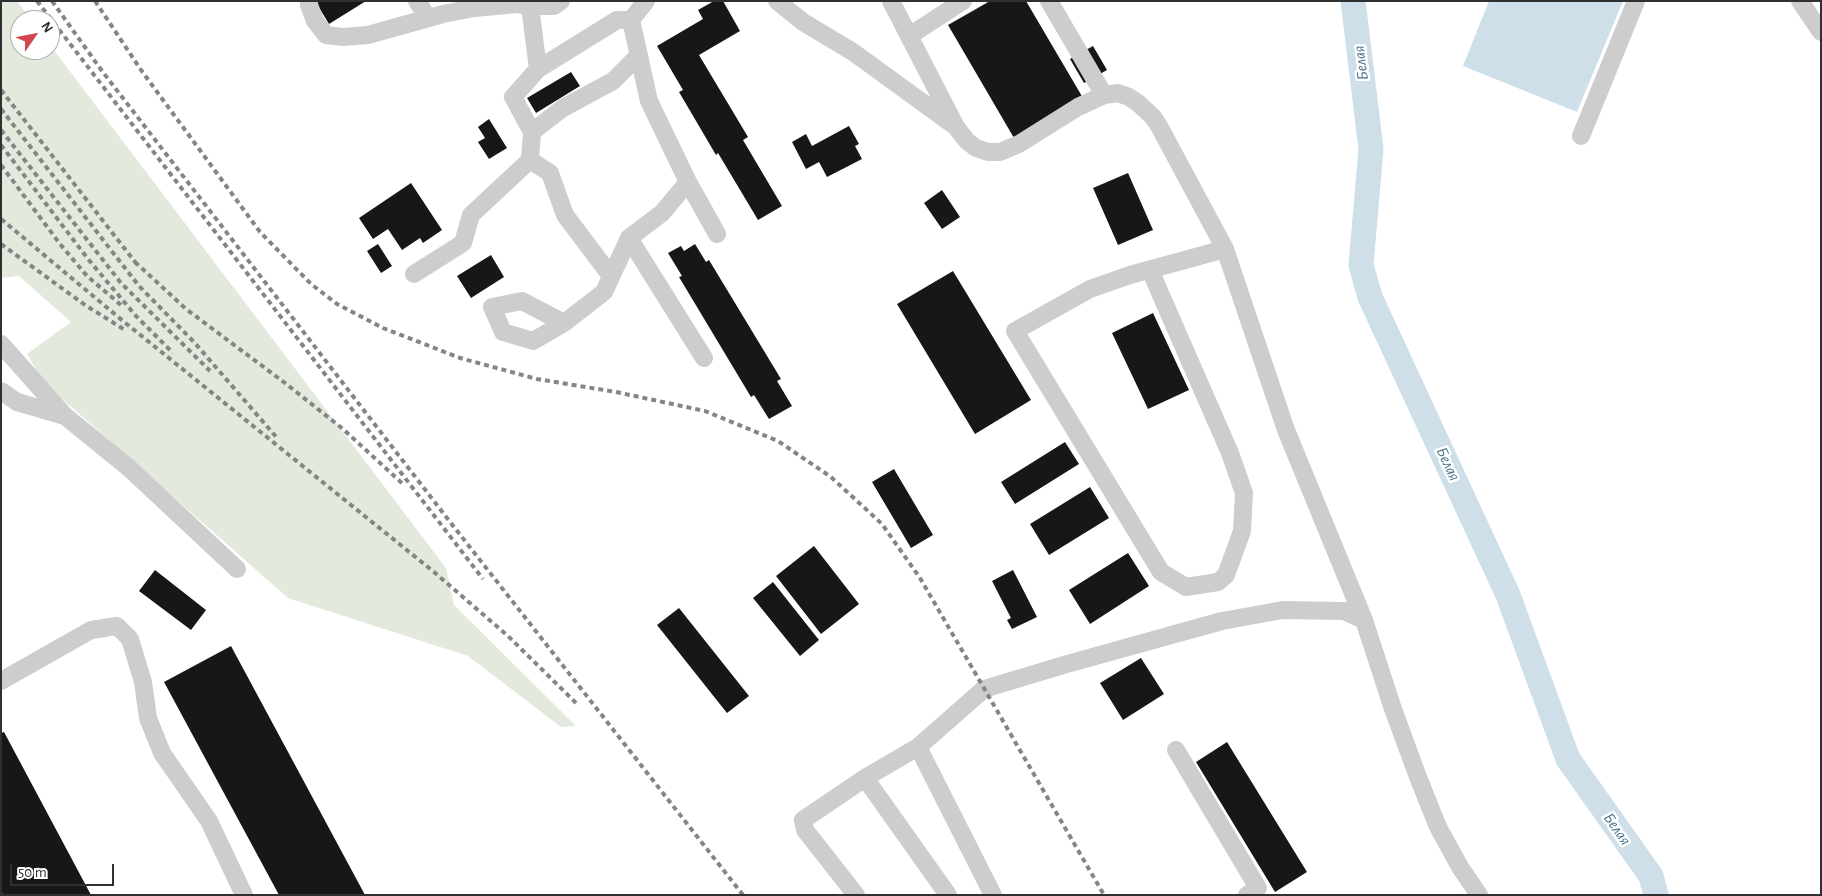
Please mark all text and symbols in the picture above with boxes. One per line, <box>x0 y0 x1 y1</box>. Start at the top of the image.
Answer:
north arrow <box>10 10 60 60</box>
text: N <box>38 19 55 35</box>
water label: Белая <box>1349 44 1373 82</box>
water label: Белая <box>1432 444 1464 484</box>
water label: Белая <box>1599 809 1635 849</box>
scale bar <box>12 854 116 886</box>
text: 50 m <box>18 865 47 880</box>

